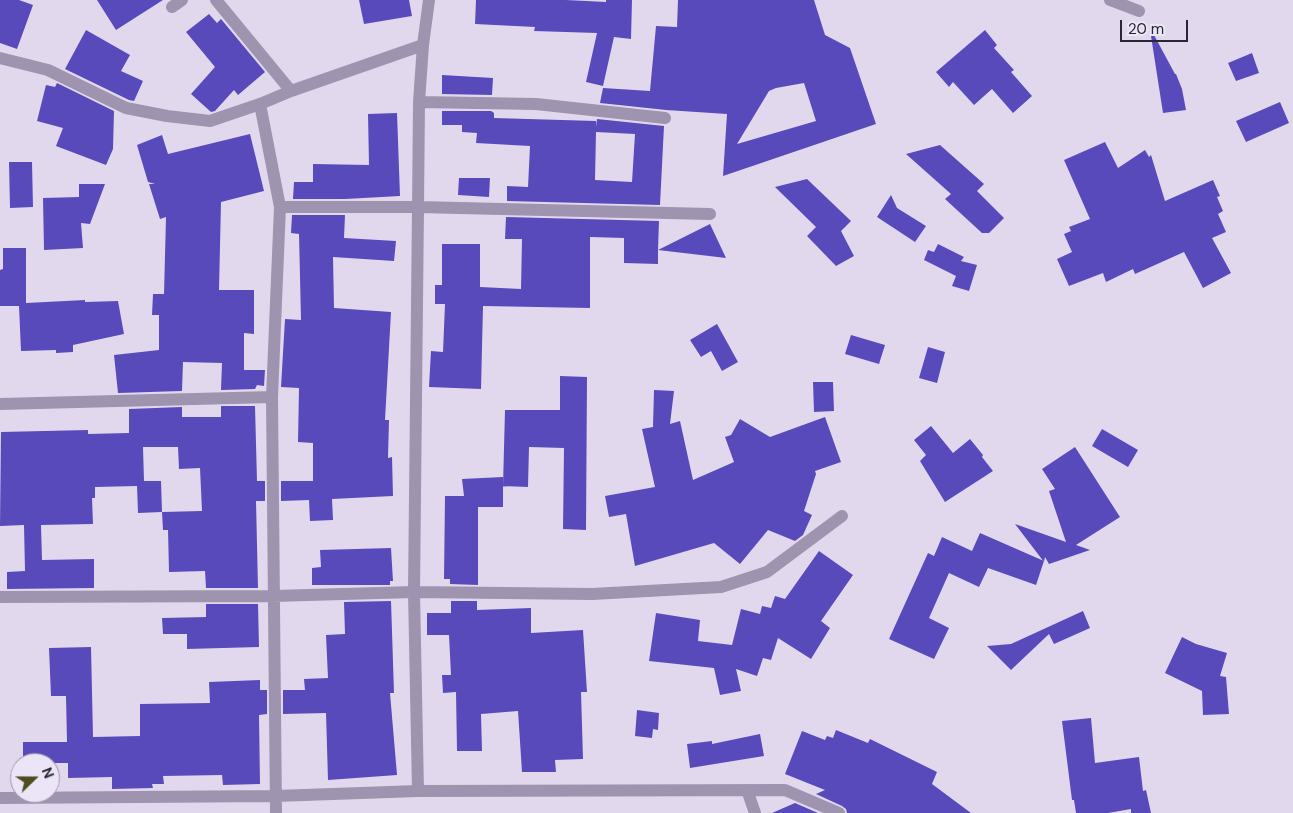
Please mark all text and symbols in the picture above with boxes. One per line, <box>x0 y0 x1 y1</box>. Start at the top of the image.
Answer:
scale bar <box>1123 10 1190 42</box>
text: 20 m <box>1128 19 1164 39</box>
north arrow <box>10 753 60 803</box>
text: N <box>38 765 58 781</box>

